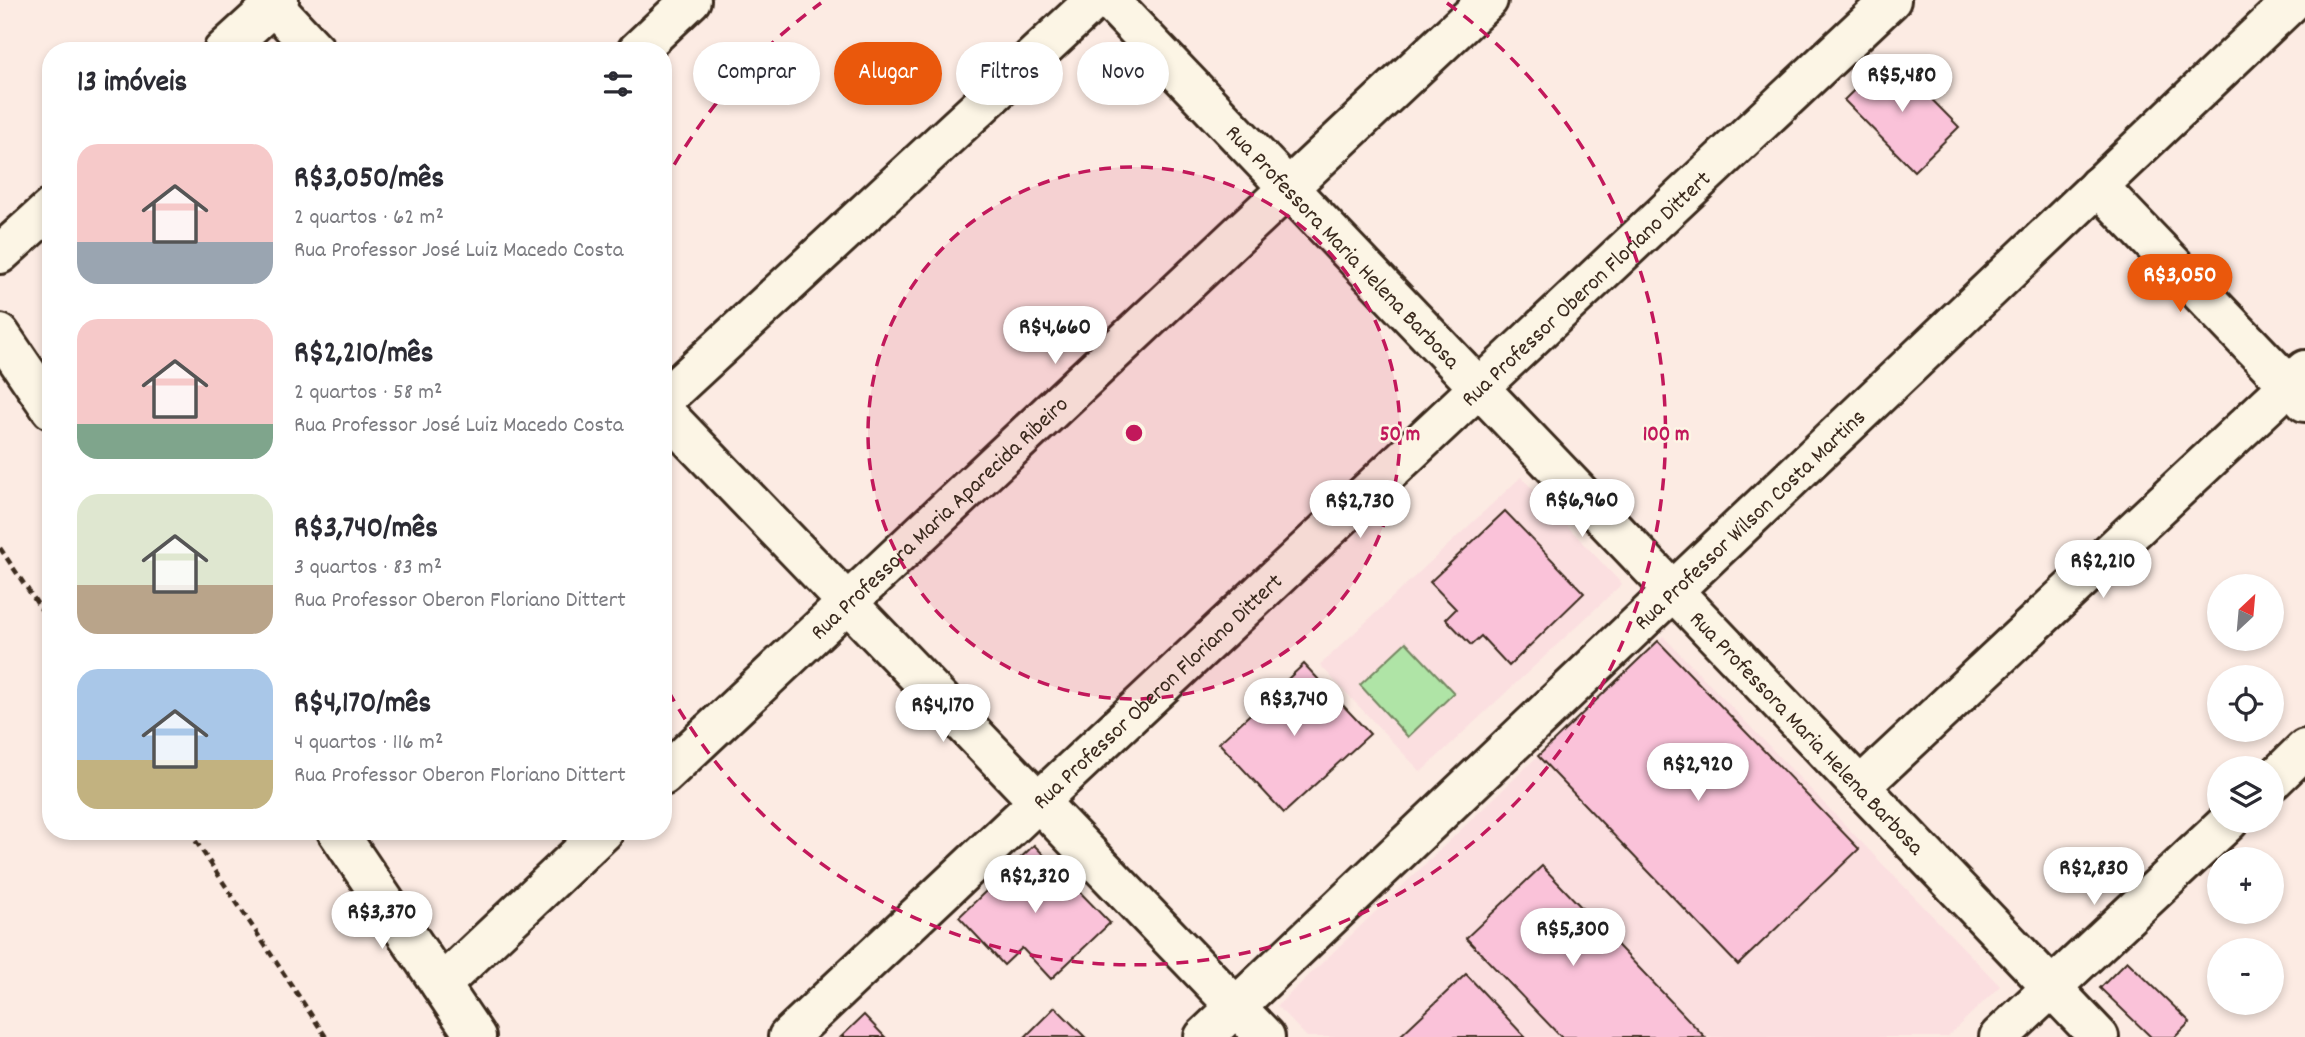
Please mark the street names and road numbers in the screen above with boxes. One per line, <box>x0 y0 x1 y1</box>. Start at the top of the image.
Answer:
street label: Rua Professora Maria Helena Barbosa <box>1216 119 1467 379</box>
street label: Rua Professor Oberon Floriano Dittert <box>1455 164 1720 416</box>
street label: Rua Professora Maria Aparecida Ribeiro <box>804 390 1077 649</box>
street label: Rua Professor Wilson Costa Martins <box>1628 403 1874 640</box>
street label: Rua Professor Oberon Floriano Dittert <box>1027 567 1291 819</box>
street label: Rua Professora Maria Helena Barbosa <box>1680 605 1931 865</box>

